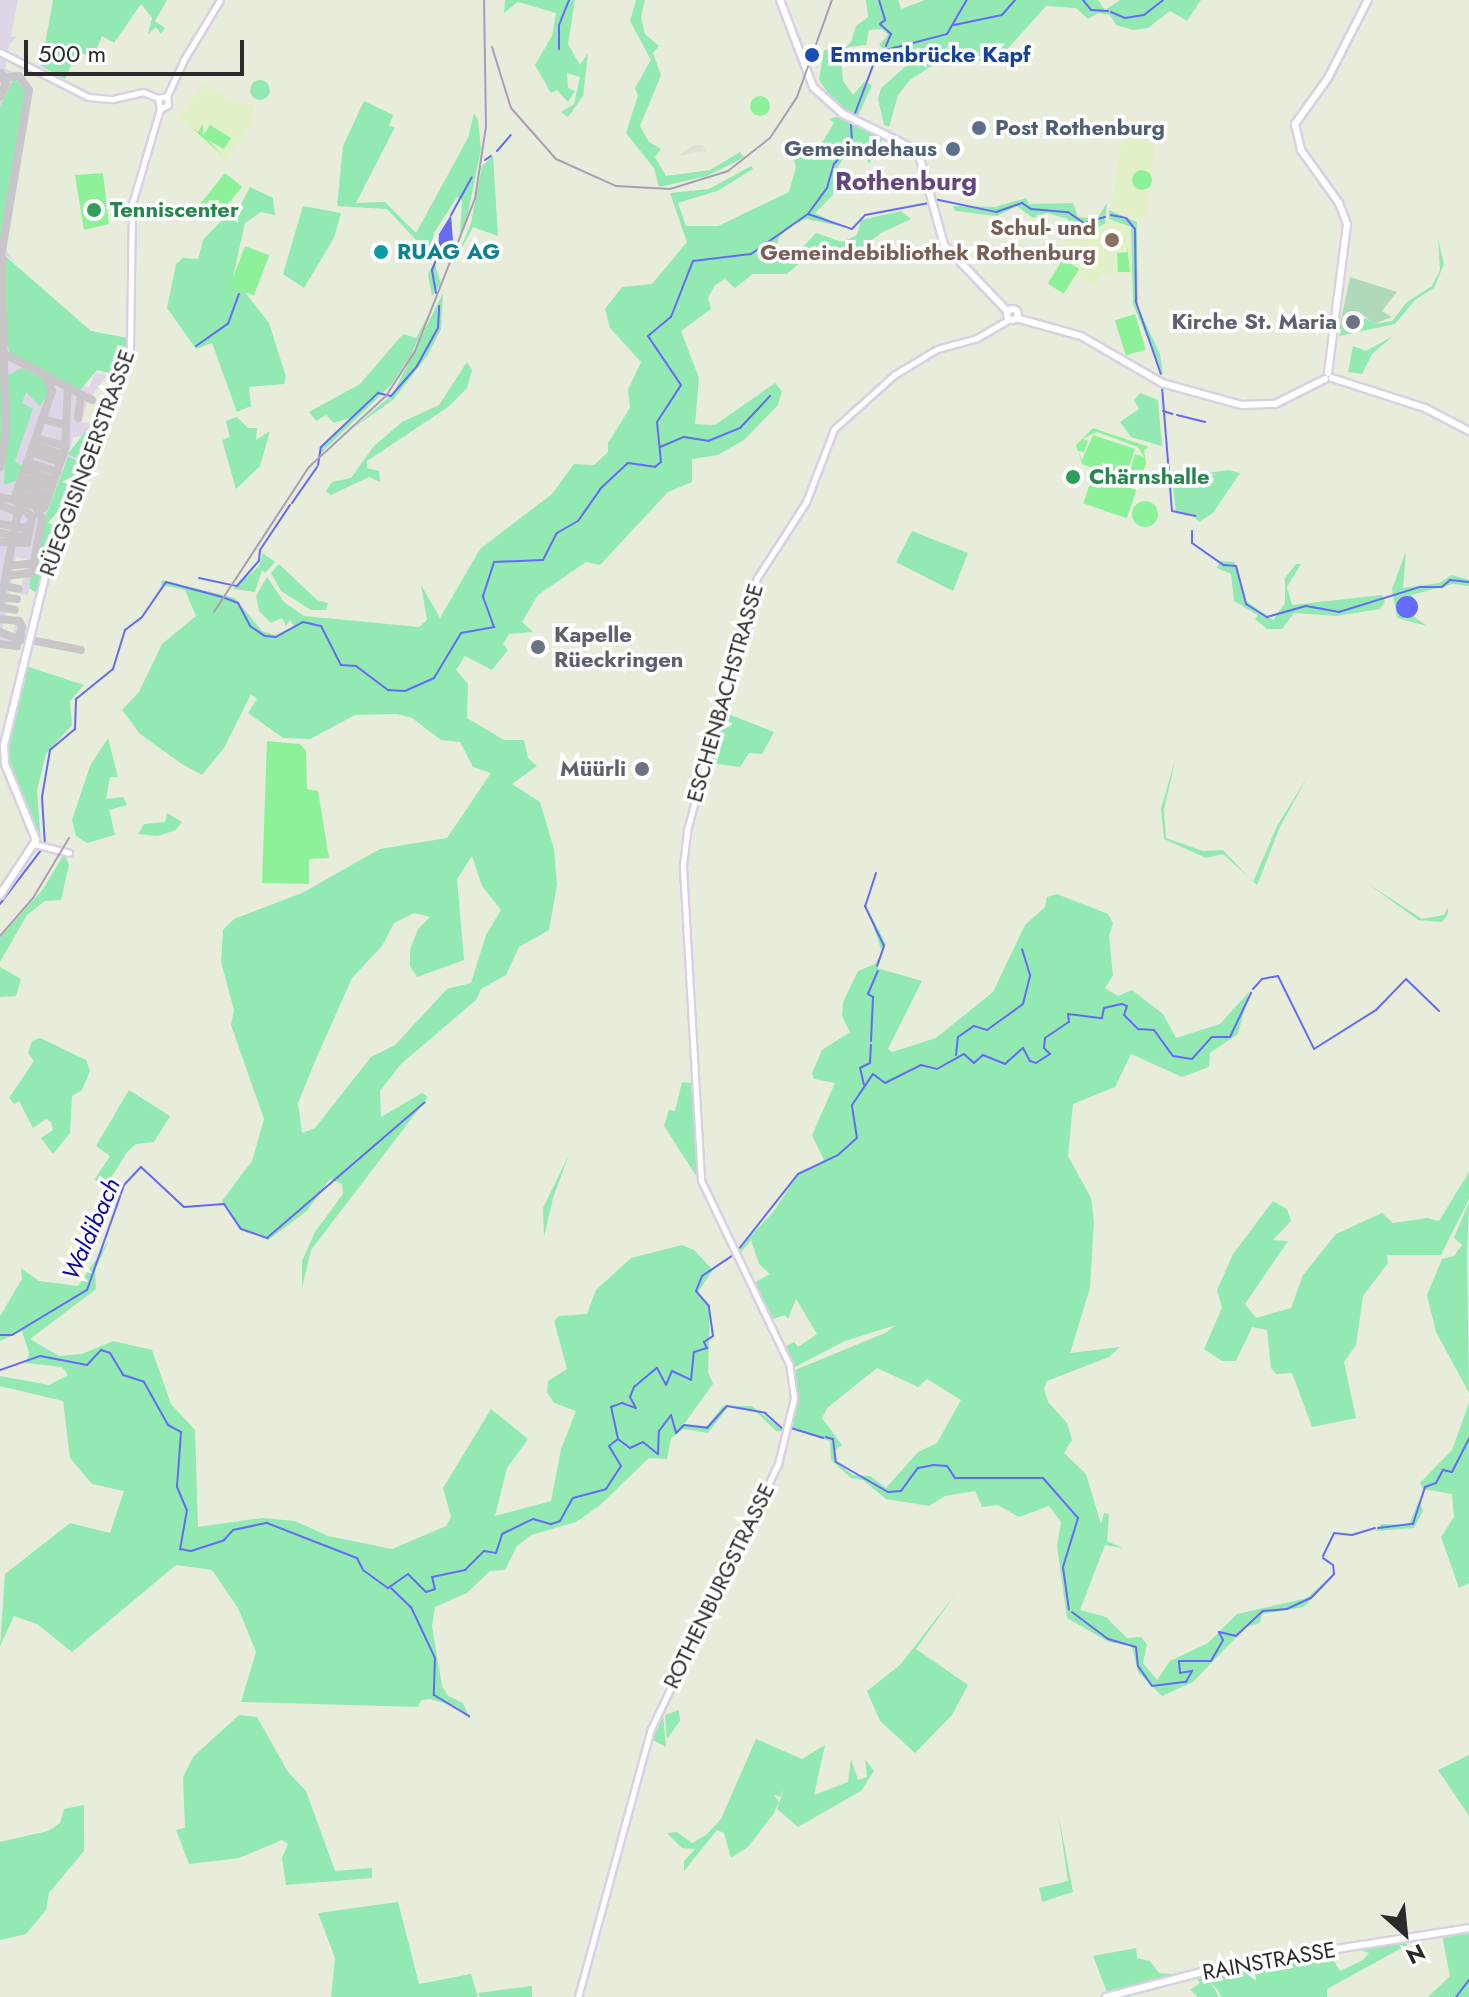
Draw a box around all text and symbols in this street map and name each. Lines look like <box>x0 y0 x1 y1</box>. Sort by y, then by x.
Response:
scale bar <box>28 24 248 74</box>
text: 500 m <box>38 36 106 71</box>
place label: Emmenbrücke Kapf <box>830 42 1031 68</box>
marker: Emmenbrücke Kapf <box>801 44 823 66</box>
place label: Post Rothenburg <box>995 115 1165 141</box>
marker: Post Rothenburg <box>970 119 988 137</box>
place label: Gemeindehaus <box>784 136 937 162</box>
marker: Gemeindehaus <box>944 140 962 158</box>
district label: Rothenburg <box>835 166 977 198</box>
place label: Tenniscenter <box>110 197 239 223</box>
marker: Tenniscenter <box>85 201 103 219</box>
place label: Schul- und Gemeindebibliothek Rothenburg <box>760 214 1096 266</box>
marker: Schul- und Gemeindebibliothek Rothenburg <box>1103 231 1121 249</box>
place label: RUAG AG <box>397 239 500 265</box>
marker: RUAG AG <box>372 243 390 261</box>
place label: Kirche St. Maria <box>1171 309 1337 335</box>
marker: Kirche St. Maria <box>1344 313 1362 331</box>
street label: RÜEGGISINGERSTRASSE <box>34 346 140 580</box>
place label: Chärnshalle <box>1089 464 1209 490</box>
marker: Chärnshalle <box>1064 468 1082 486</box>
street label: ESCHENBACHSTRASSE <box>681 581 769 805</box>
place label: Kapelle Rüeckringen <box>554 621 683 672</box>
marker: Kapelle Rüeckringen <box>529 638 547 656</box>
place label: Müürli <box>560 756 626 782</box>
marker: Müürli <box>633 760 651 778</box>
water label: Waldibach <box>56 1174 126 1284</box>
street label: ROTHENBURGSTRASSE <box>658 1479 780 1693</box>
north arrow <box>1365 1893 1445 1973</box>
street label: RAINSTRASSE <box>1200 1936 1338 1986</box>
text: N <box>1401 1936 1431 1973</box>

